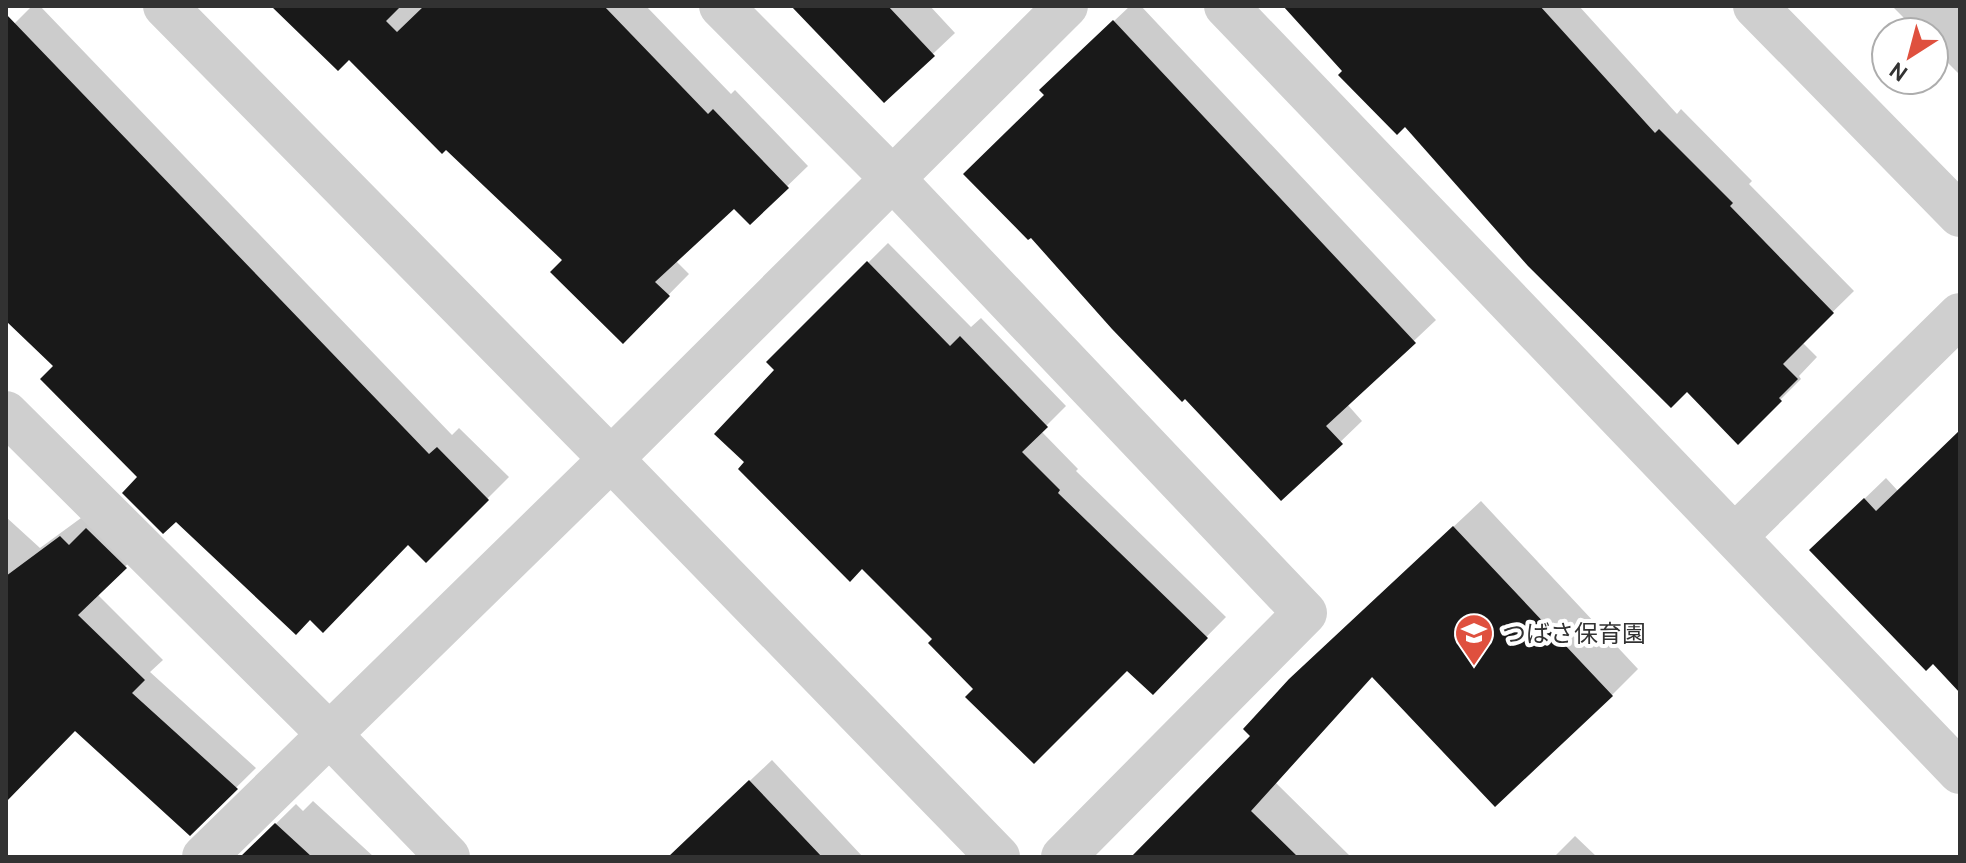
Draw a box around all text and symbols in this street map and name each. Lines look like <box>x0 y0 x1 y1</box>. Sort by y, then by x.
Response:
north arrow <box>1870 16 1950 96</box>
text: N <box>1884 56 1913 87</box>
school or university icon: つばさ保育園 <box>1453 612 1495 667</box>
place label: つばさ保育園 <box>1502 619 1646 648</box>

